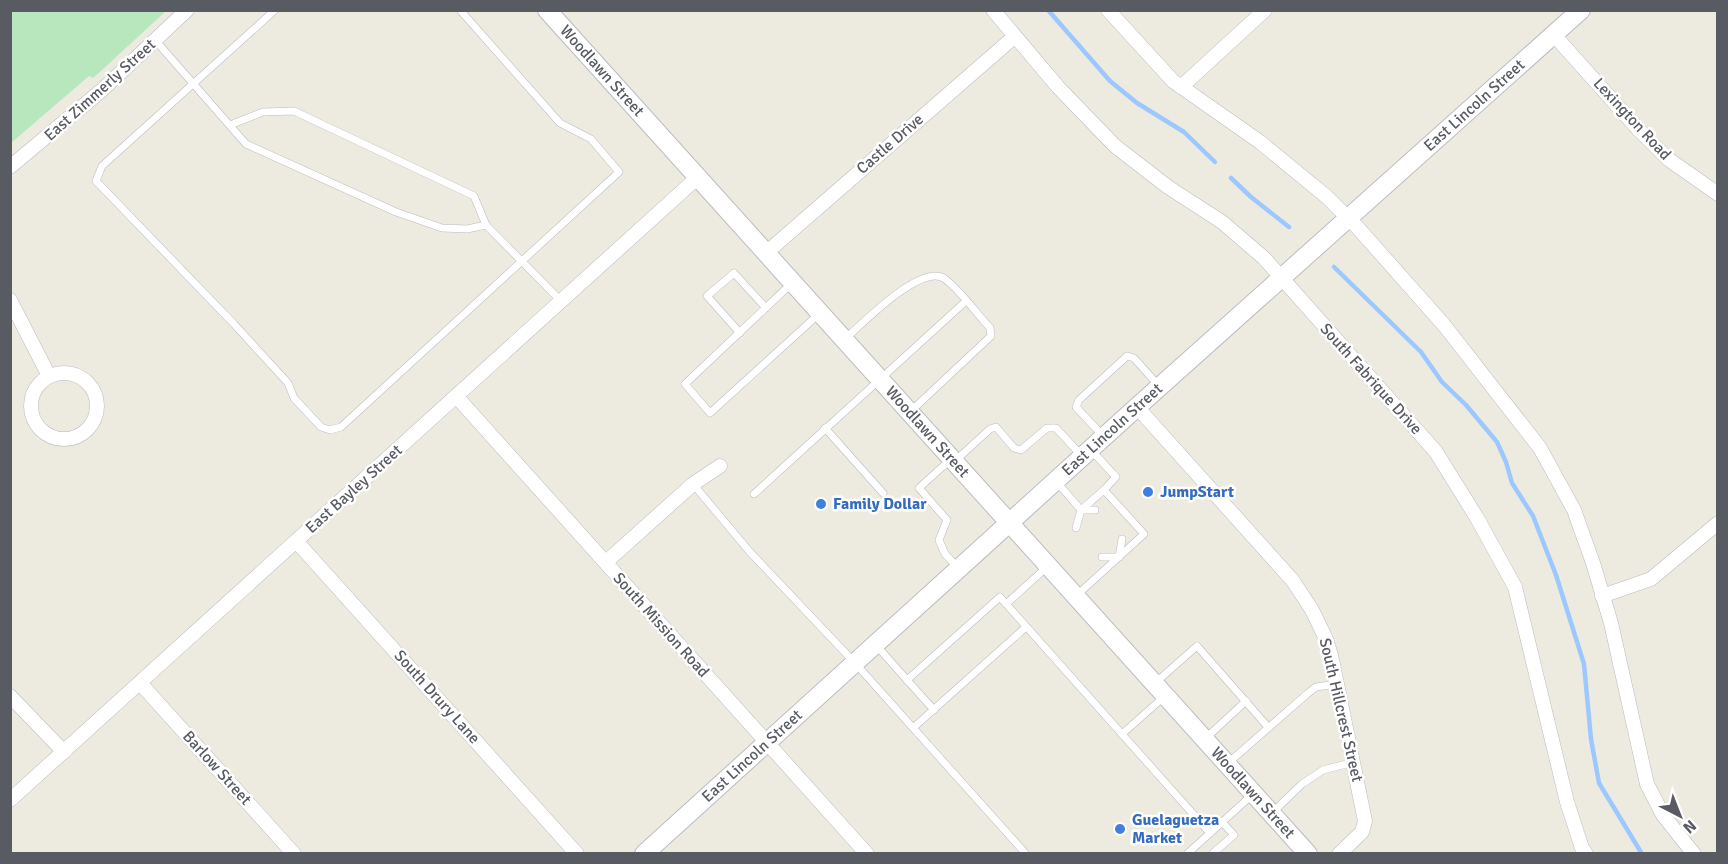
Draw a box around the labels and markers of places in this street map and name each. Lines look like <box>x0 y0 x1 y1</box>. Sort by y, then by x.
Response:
place label: JumpStart <box>1160 482 1234 502</box>
marker: JumpStart <box>1141 485 1155 499</box>
place label: Family Dollar <box>833 494 927 514</box>
marker: Family Dollar <box>814 497 828 511</box>
place label: Guelaguetza Market <box>1132 810 1219 848</box>
marker: Guelaguetza Market <box>1113 822 1127 836</box>

